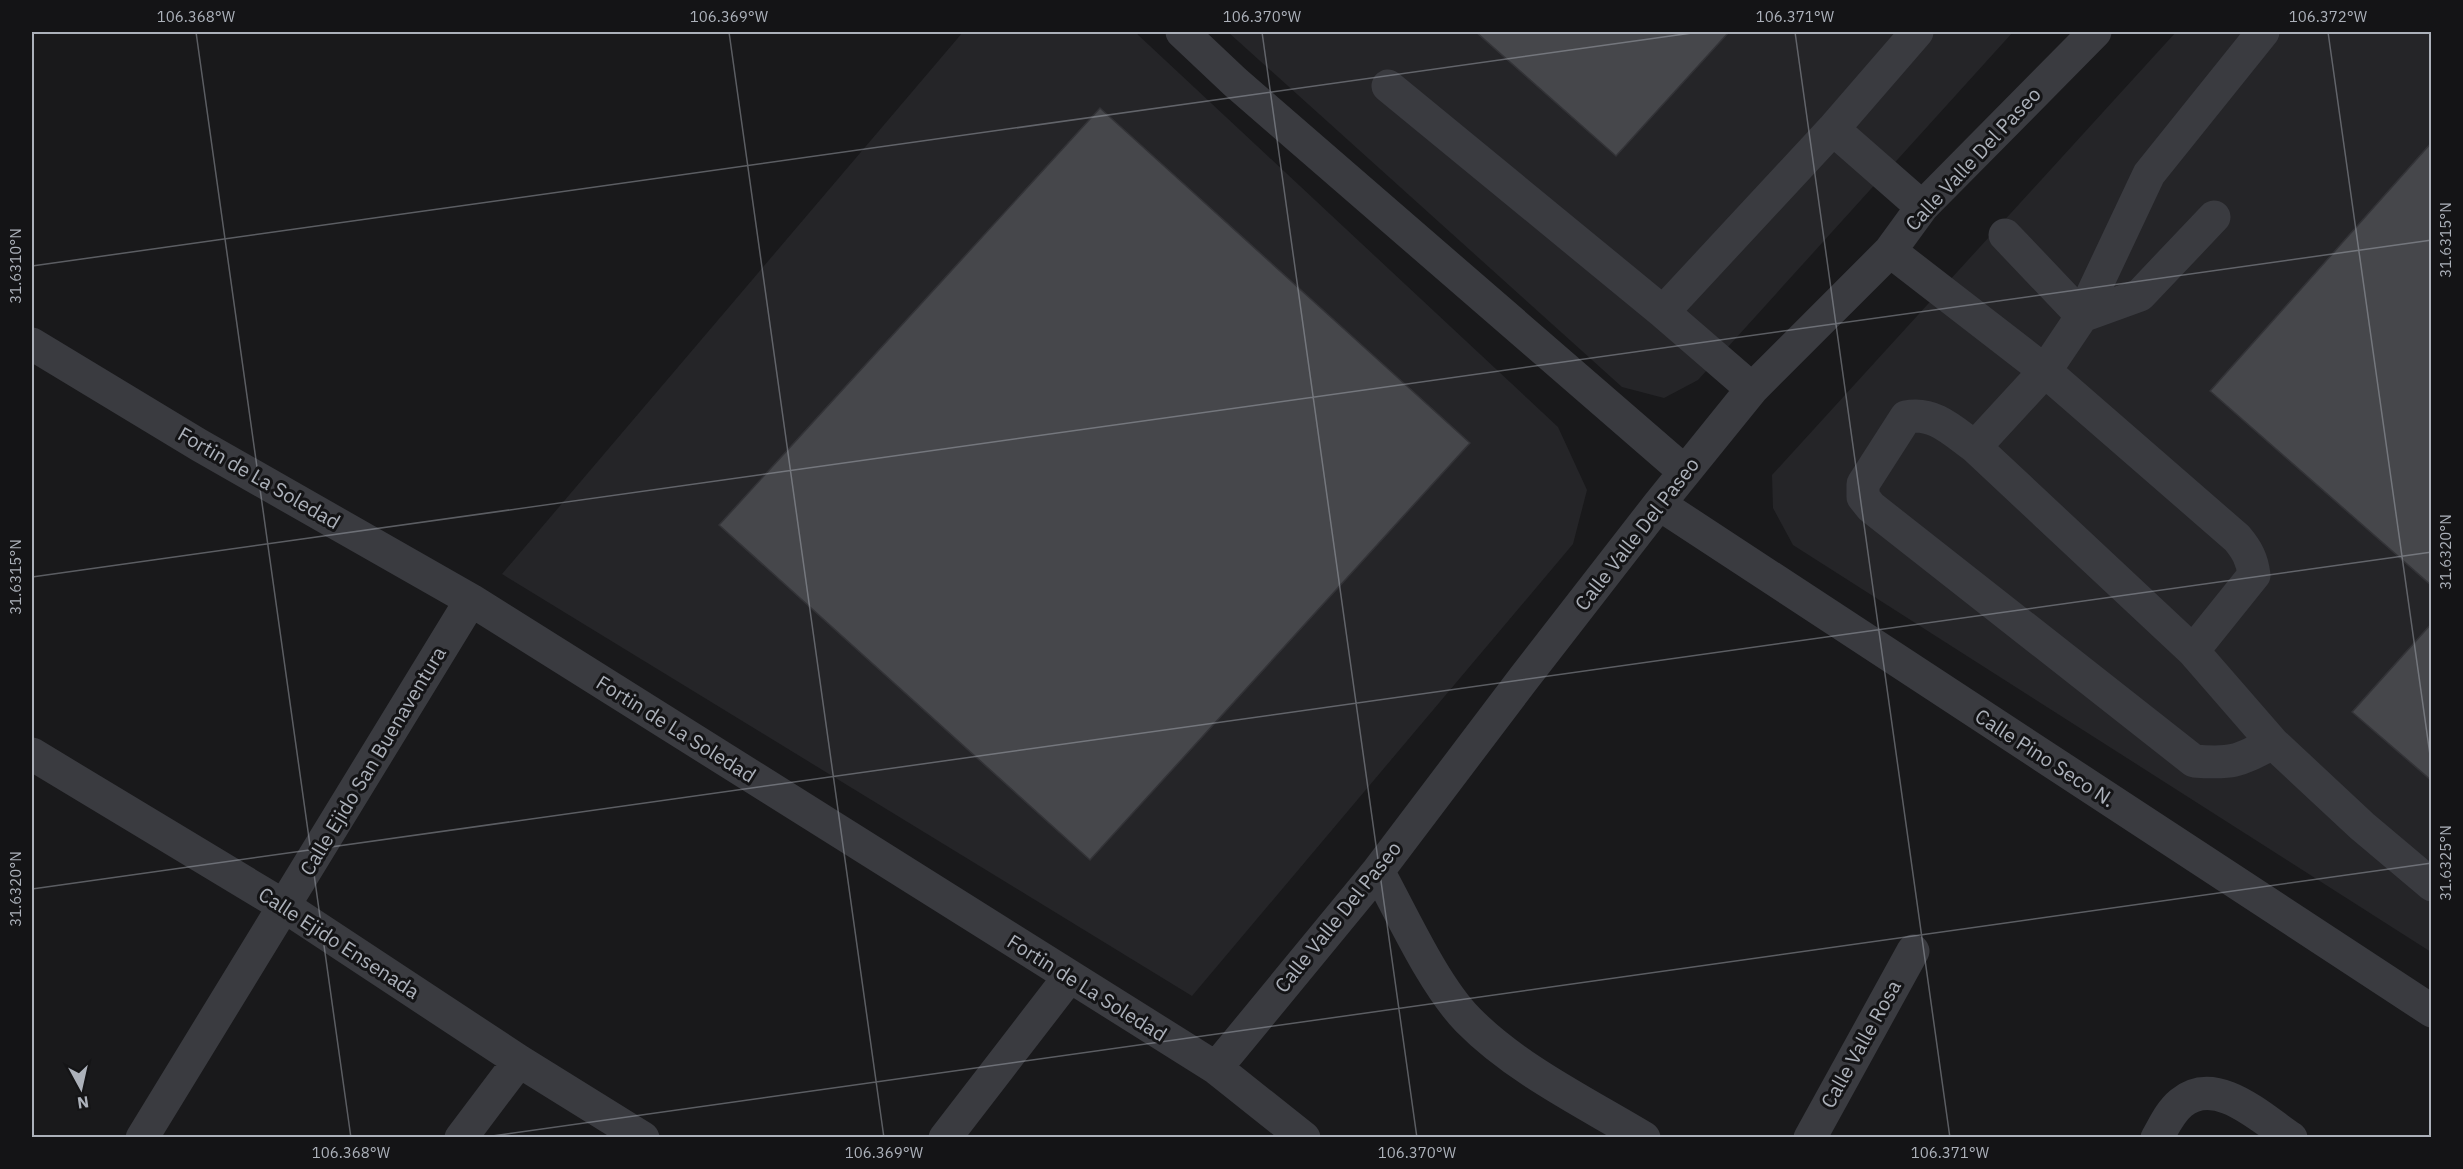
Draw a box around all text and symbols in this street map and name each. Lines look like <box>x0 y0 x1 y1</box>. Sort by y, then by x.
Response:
text: 106.368°W <box>157 7 236 26</box>
text: 106.369°W <box>690 7 769 26</box>
text: 106.370°W <box>1223 7 1302 26</box>
text: 106.371°W <box>1756 7 1835 26</box>
text: 106.372°W <box>2289 7 2368 26</box>
street label: Calle Valle Del Paseo <box>1899 81 2046 236</box>
text: 31.6315°N <box>2436 202 2455 278</box>
text: 31.6310°N <box>6 228 25 304</box>
street label: Fortin de La Soledad <box>173 420 345 535</box>
street label: Calle Valle Del Paseo <box>1568 452 1705 616</box>
text: 31.6320°N <box>2436 514 2455 590</box>
text: 31.6315°N <box>6 539 25 615</box>
street label: Calle Ejido San Buenaventura <box>293 641 452 880</box>
street label: Fortin de La Soledad <box>591 669 761 789</box>
street label: Calle Pino Seco N. <box>1970 702 2121 813</box>
text: 31.6325°N <box>2436 825 2455 901</box>
street label: Calle Valle Del Paseo <box>1268 835 1407 998</box>
text: 31.6320°N <box>6 851 25 927</box>
street label: Calle Ejido Ensenada <box>254 880 425 1005</box>
street label: Fortin de La Soledad <box>1002 928 1172 1048</box>
street label: Calle Valle Rosa <box>1814 975 1907 1113</box>
north arrow <box>51 1058 111 1118</box>
text: N <box>76 1092 90 1114</box>
text: 106.368°W <box>312 1143 391 1162</box>
text: 106.369°W <box>845 1143 924 1162</box>
text: 106.370°W <box>1378 1143 1457 1162</box>
text: 106.371°W <box>1911 1143 1990 1162</box>

